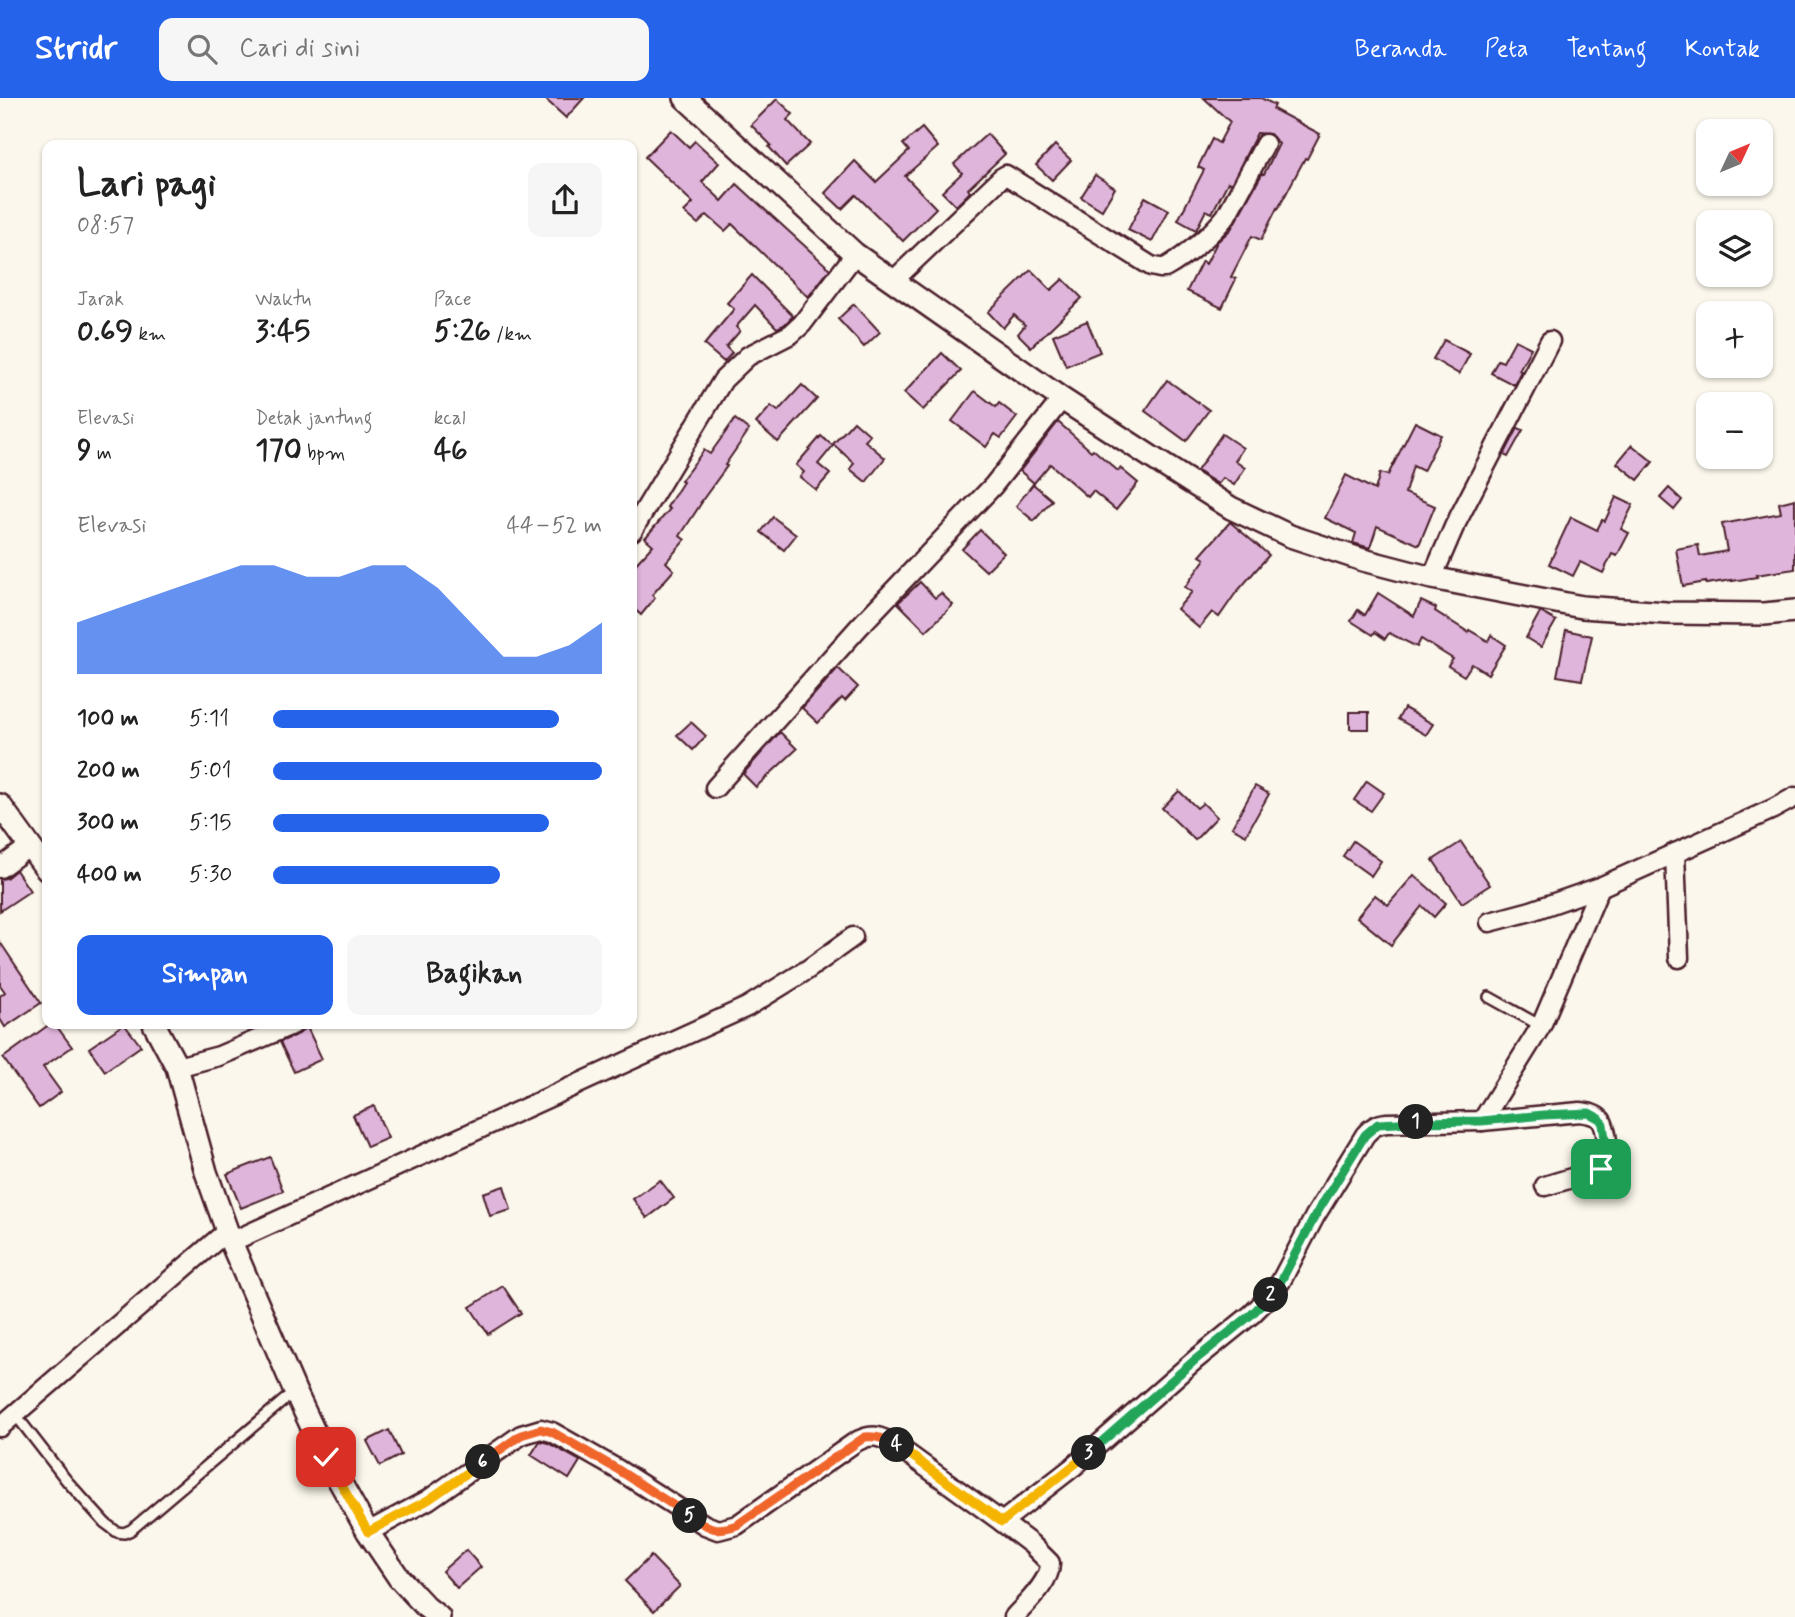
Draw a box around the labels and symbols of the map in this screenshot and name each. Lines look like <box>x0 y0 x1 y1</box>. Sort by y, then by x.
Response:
north arrow <box>1696 119 1773 196</box>
pin: 1 <box>1398 1104 1434 1140</box>
pin <box>1571 1139 1631 1199</box>
pin: 2 <box>1254 1278 1288 1312</box>
pin <box>296 1427 356 1487</box>
pin: 4 <box>880 1428 914 1462</box>
pin: 3 <box>1072 1436 1106 1470</box>
pin: 6 <box>466 1444 500 1480</box>
pin: 5 <box>672 1498 708 1534</box>

